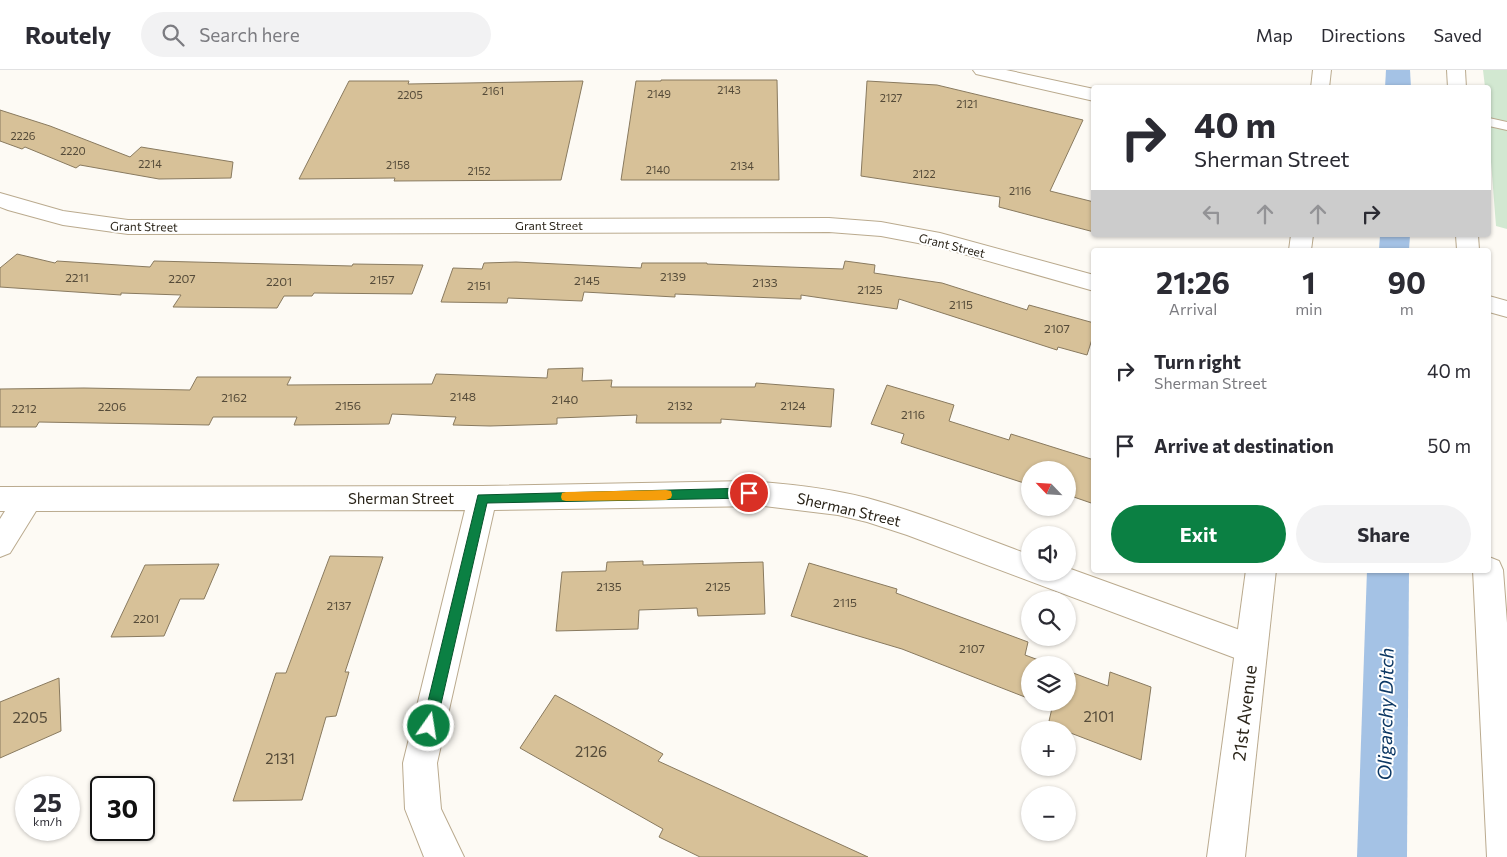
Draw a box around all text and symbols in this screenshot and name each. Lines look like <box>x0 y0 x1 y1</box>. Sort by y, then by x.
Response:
search box <box>141 12 491 57</box>
text: Routely <box>25 20 111 49</box>
icon: search <box>159 21 187 49</box>
text: Search here <box>199 23 300 46</box>
text: Map <box>1256 24 1293 46</box>
text: Directions <box>1321 24 1405 46</box>
text: Saved <box>1433 24 1482 46</box>
house number: 2143 <box>717 83 741 96</box>
house number: 2161 <box>482 84 504 97</box>
house number: 2149 <box>647 87 671 100</box>
house number: 2205 <box>397 88 423 101</box>
house number: 2127 <box>880 91 903 104</box>
house number: 2121 <box>956 97 978 110</box>
text: 40 m <box>1194 102 1276 145</box>
icon: right <box>1111 105 1176 170</box>
house number: 2226 <box>11 129 36 142</box>
house number: 2220 <box>60 144 86 157</box>
text: Sherman Street <box>1194 145 1350 172</box>
house number: 2214 <box>138 157 162 170</box>
house number: 2158 <box>386 158 410 171</box>
house number: 2134 <box>730 159 754 172</box>
house number: 2140 <box>646 163 670 176</box>
house number: 2152 <box>467 164 491 177</box>
house number: 2122 <box>912 167 936 180</box>
house number: 2116 <box>1009 184 1031 197</box>
icon: left <box>1198 200 1226 228</box>
icon: ahead <box>1251 200 1279 228</box>
icon: ahead <box>1304 200 1332 228</box>
icon: right <box>1357 200 1385 228</box>
street label: Grant Street <box>110 218 178 234</box>
street label: Grant Street <box>515 218 583 232</box>
street label: Grant Street <box>917 230 987 260</box>
text: 21:26 <box>1156 263 1230 300</box>
text: 1 <box>1302 263 1316 300</box>
text: 90 <box>1387 263 1426 300</box>
house number: 2139 <box>660 269 686 283</box>
house number: 2211 <box>65 270 89 284</box>
house number: 2207 <box>168 271 196 285</box>
house number: 2157 <box>369 272 395 286</box>
house number: 2145 <box>574 273 600 287</box>
house number: 2201 <box>266 274 292 288</box>
house number: 2133 <box>752 275 778 289</box>
house number: 2151 <box>467 278 491 292</box>
house number: 2125 <box>857 282 883 296</box>
house number: 2115 <box>949 297 973 311</box>
text: Arrival <box>1169 299 1217 318</box>
text: min <box>1295 299 1322 318</box>
text: m <box>1400 299 1414 318</box>
house number: 2107 <box>1044 321 1070 335</box>
text: Turn right <box>1154 350 1241 373</box>
icon: right <box>1111 357 1139 385</box>
text: 40 m <box>1427 359 1471 382</box>
text: Sherman Street <box>1154 373 1267 392</box>
house number: 2148 <box>450 389 476 403</box>
house number: 2162 <box>221 390 247 404</box>
house number: 2140 <box>552 392 579 406</box>
house number: 2156 <box>335 398 361 412</box>
house number: 2132 <box>667 398 693 412</box>
house number: 2124 <box>780 398 806 412</box>
house number: 2206 <box>98 399 126 413</box>
house number: 2212 <box>11 401 37 415</box>
house number: 2116 <box>901 407 925 421</box>
icon: arrive <box>1111 432 1139 460</box>
text: Arrive at destination <box>1154 434 1334 457</box>
text: 50 m <box>1427 434 1471 457</box>
north arrow <box>1021 461 1076 516</box>
map controls <box>1021 461 1076 841</box>
pin <box>728 472 770 514</box>
icon: arrive <box>735 479 763 507</box>
street label: Sherman Street <box>795 488 903 530</box>
street label: Sherman Street <box>348 489 454 507</box>
button: Exit <box>1111 505 1286 563</box>
button: Share <box>1296 505 1471 563</box>
button: sound <box>1021 526 1076 581</box>
house number: 2135 <box>596 579 622 593</box>
house number: 2125 <box>705 579 731 593</box>
button: search <box>1021 591 1076 646</box>
house number: 2115 <box>833 595 857 609</box>
house number: 2137 <box>327 598 351 612</box>
house number: 2201 <box>133 611 159 625</box>
house number: 2107 <box>959 641 985 655</box>
water label: Oligarchy Ditch <box>1372 647 1398 781</box>
button: layers <box>1021 656 1076 711</box>
street label: 21st Avenue <box>1227 664 1261 762</box>
position arrow <box>402 699 454 751</box>
house number: 2101 <box>1084 707 1114 725</box>
house number: 2205 <box>13 708 48 726</box>
button: + <box>1021 721 1076 776</box>
house number: 2126 <box>575 742 607 760</box>
house number: 2131 <box>265 749 295 767</box>
speed limit sign: 30 <box>90 776 155 841</box>
button: − <box>1021 786 1076 841</box>
text: 25 <box>33 787 62 817</box>
text: km/h <box>33 814 62 828</box>

